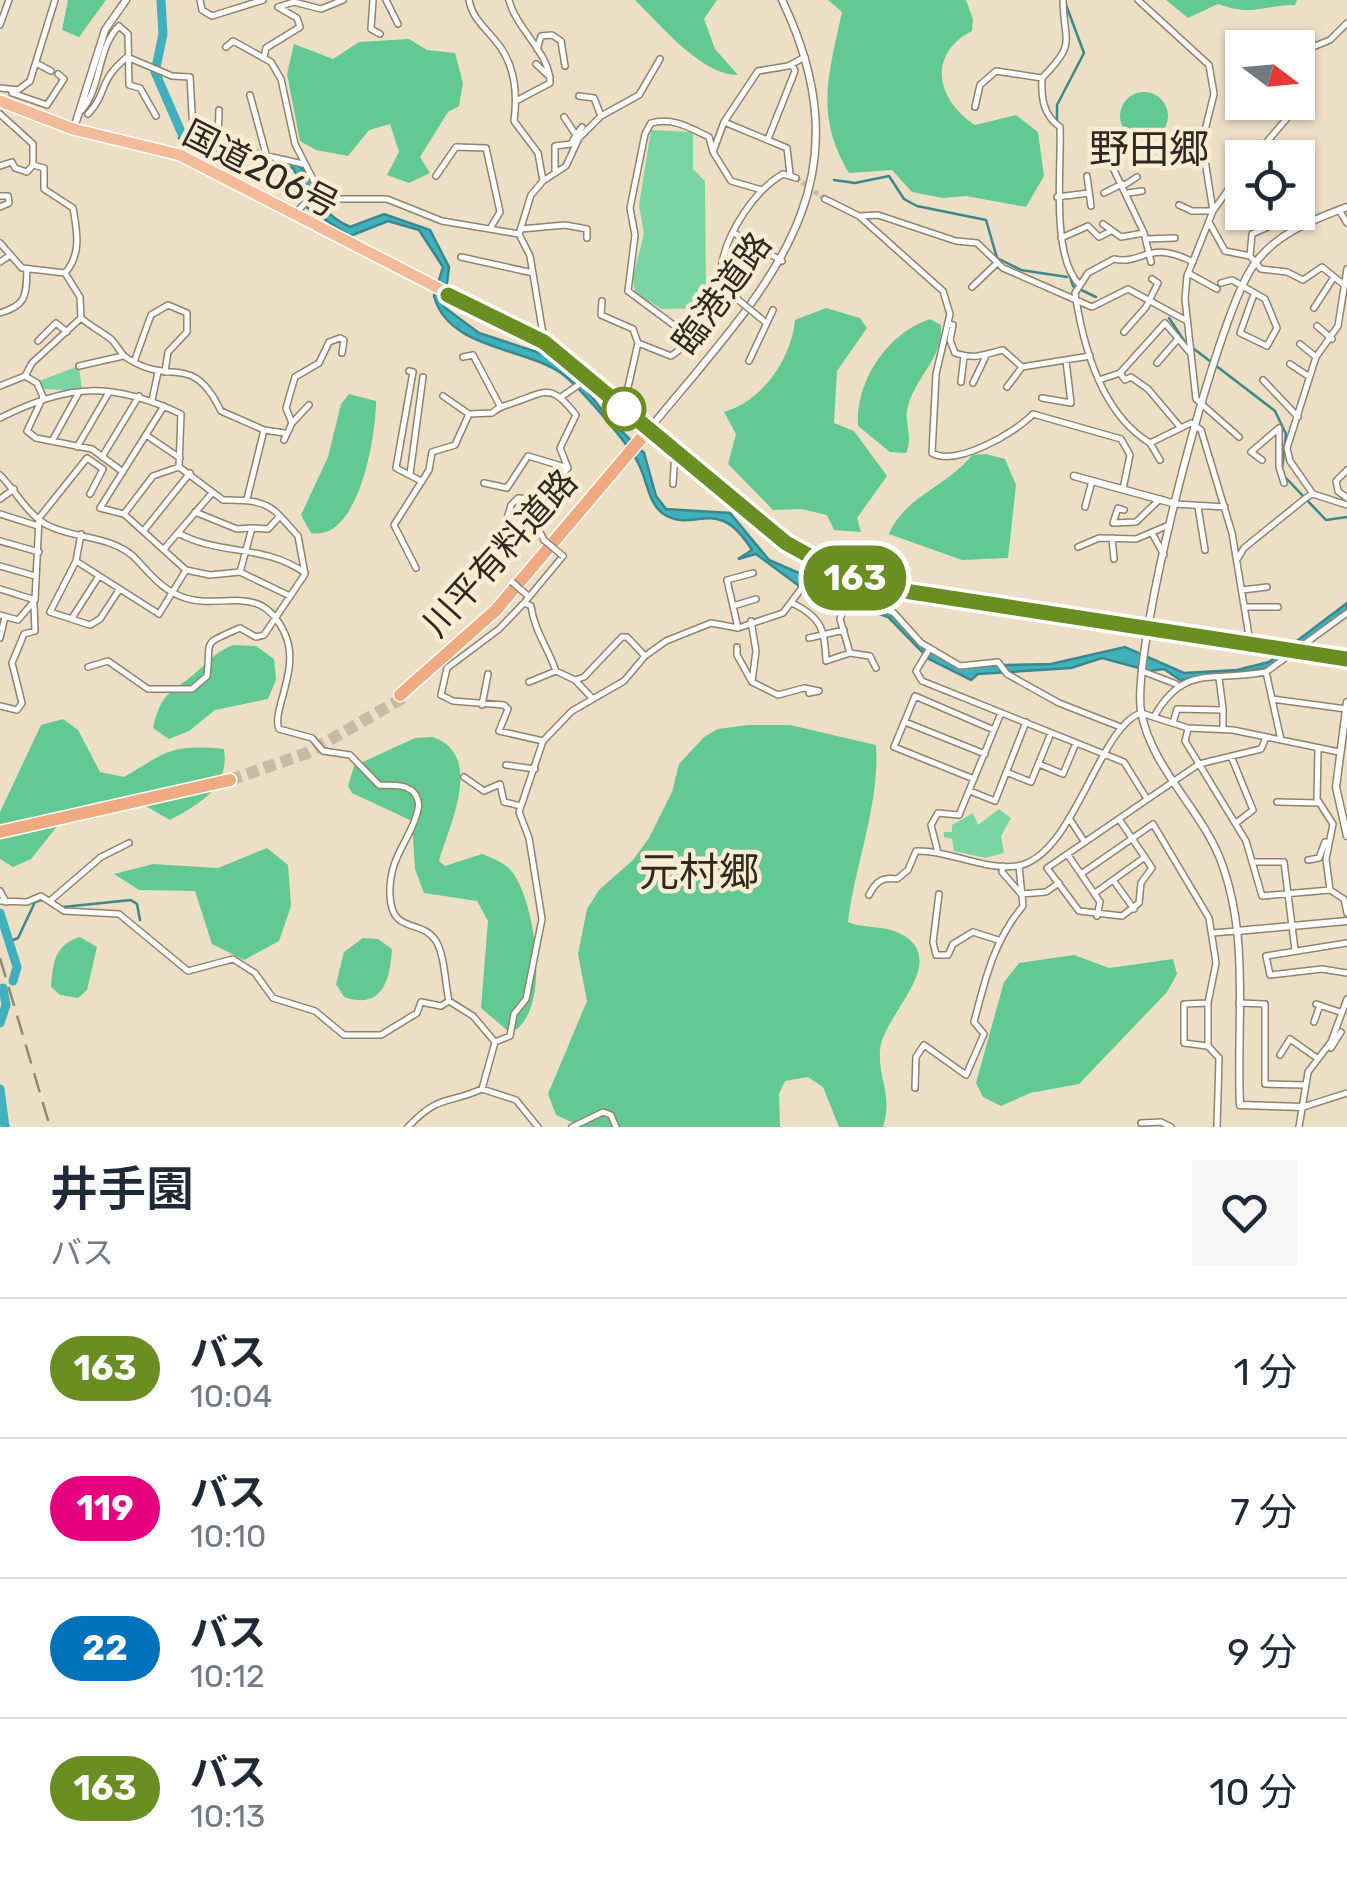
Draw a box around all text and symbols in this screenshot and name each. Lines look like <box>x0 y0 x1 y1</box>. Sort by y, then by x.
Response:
north arrow <box>1225 30 1315 120</box>
map controls <box>1225 30 1315 230</box>
street label: 国道206号 <box>176 112 346 226</box>
district label: 野田郷 <box>1089 126 1209 173</box>
button: locate <box>1225 140 1315 230</box>
street label: 臨港道路 <box>664 224 780 362</box>
unlabelled marker <box>603 388 645 430</box>
street label: 川平有料道路 <box>414 461 586 645</box>
line badge: 163 <box>798 546 912 610</box>
text: 163 <box>823 557 887 599</box>
district label: 元村郷 <box>639 849 759 896</box>
button: heart <box>1192 1160 1297 1265</box>
text: 井手園 <box>50 1161 194 1218</box>
text: バス <box>50 1234 114 1272</box>
text: バス <box>190 1330 266 1376</box>
text: 163 <box>73 1347 137 1389</box>
text: 1 分 <box>1233 1349 1297 1395</box>
text: 10:04 <box>190 1377 272 1415</box>
text: バス <box>190 1470 266 1516</box>
text: 119 <box>76 1487 134 1529</box>
text: 7 分 <box>1230 1489 1297 1535</box>
text: 10:10 <box>190 1517 266 1555</box>
text: バス <box>190 1610 266 1656</box>
text: 22 <box>82 1627 128 1669</box>
text: 9 分 <box>1227 1629 1297 1675</box>
text: 10:12 <box>190 1657 265 1695</box>
text: バス <box>190 1750 266 1796</box>
text: 163 <box>73 1767 137 1809</box>
text: 10 分 <box>1209 1769 1297 1815</box>
text: 10:13 <box>190 1797 265 1835</box>

